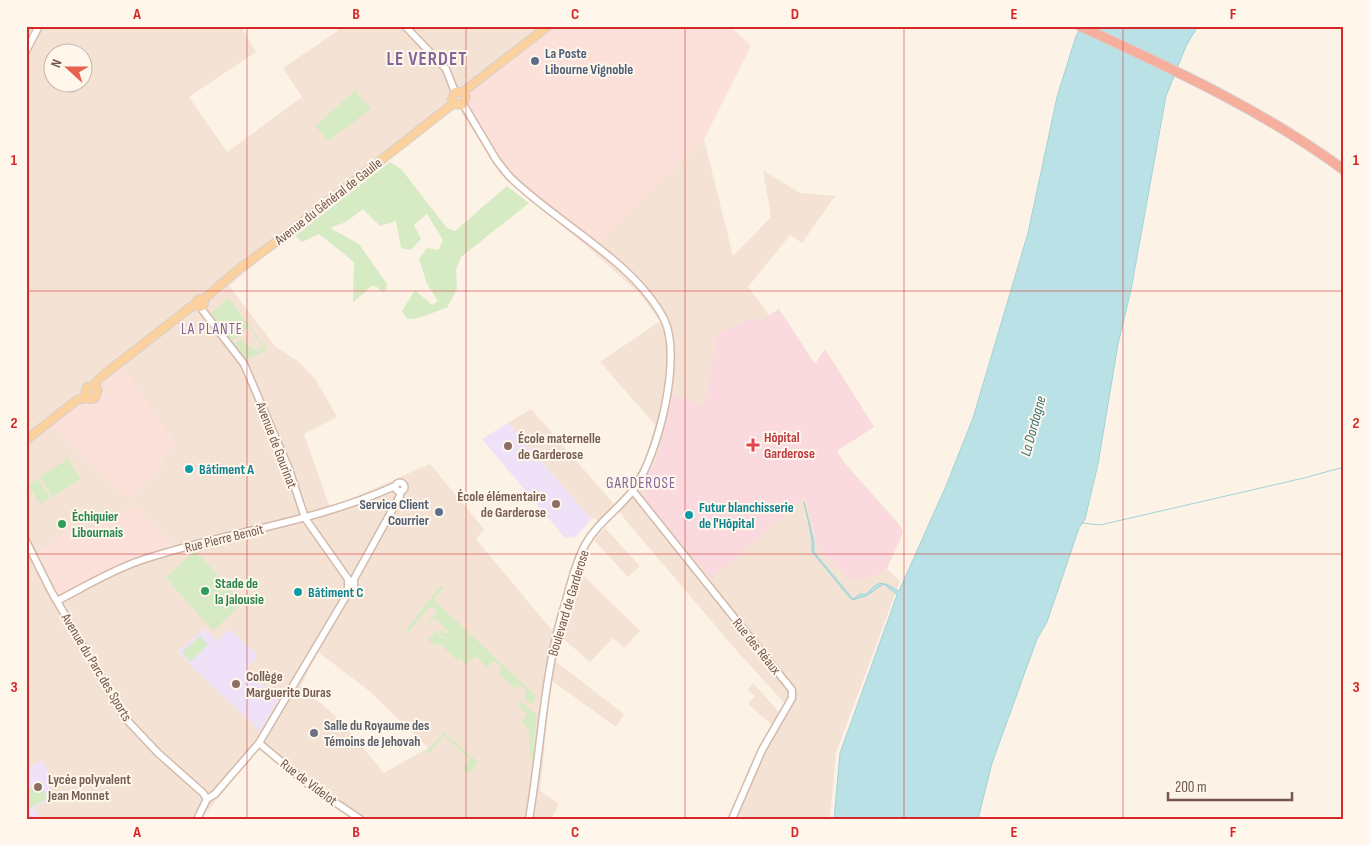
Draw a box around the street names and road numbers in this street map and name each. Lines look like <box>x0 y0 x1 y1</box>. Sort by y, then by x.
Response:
street label: Avenue du Général de Gaulle <box>271 154 385 249</box>
street label: Avenue de Gourinat <box>252 399 301 491</box>
street label: Rue Pierre Benoît <box>183 520 265 556</box>
street label: Boulevard de Garderose <box>544 548 593 658</box>
street label: Avenue du Parc des Sports <box>57 609 135 724</box>
street label: Rue des Réaux <box>729 615 785 678</box>
street label: Rue de Videlot <box>277 755 341 809</box>

